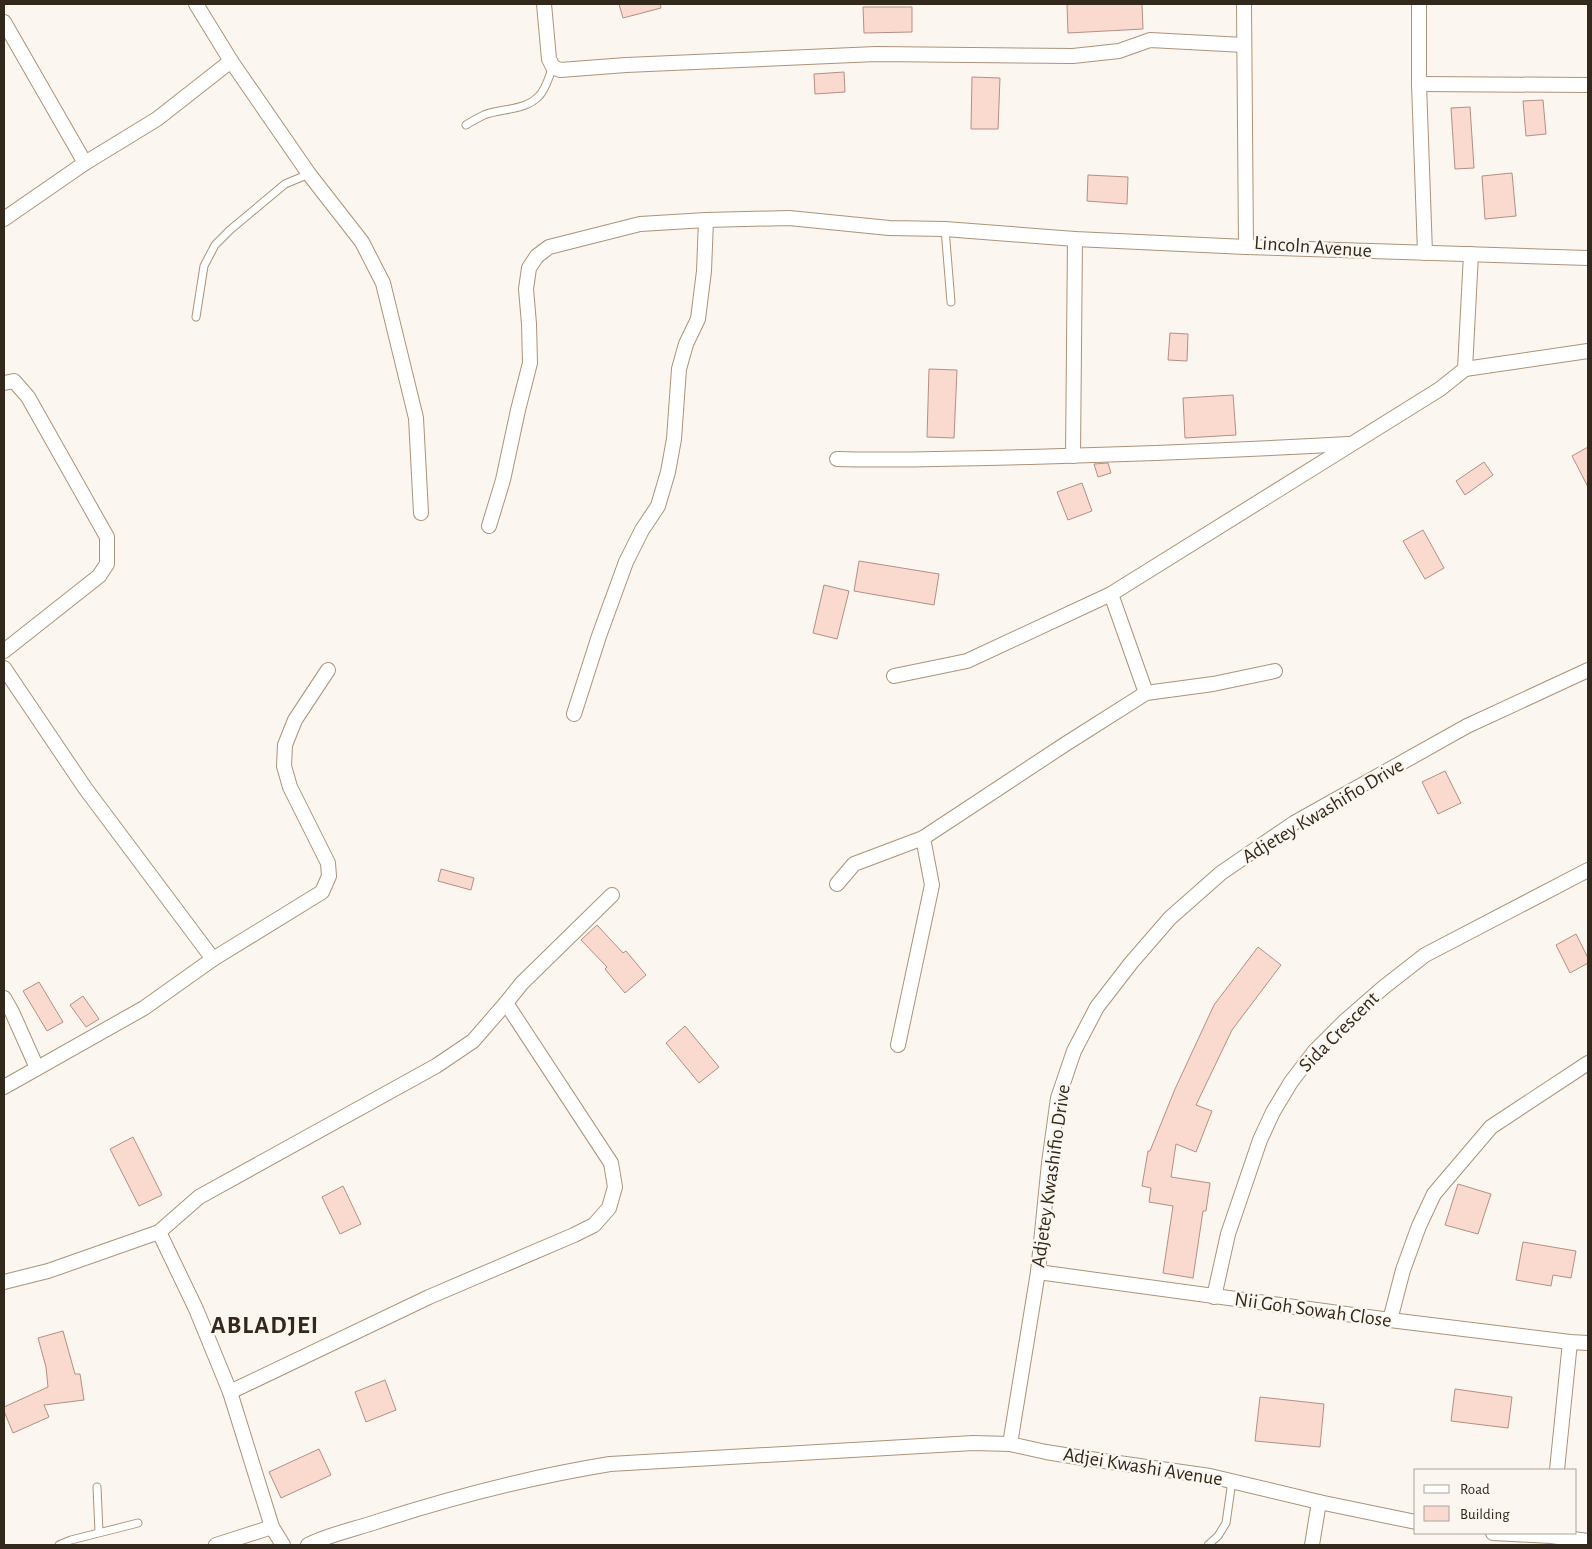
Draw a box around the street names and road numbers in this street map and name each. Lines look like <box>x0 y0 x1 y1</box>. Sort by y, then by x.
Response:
street label: Lincoln Avenue <box>1254 233 1372 261</box>
street label: Adjetey Kwashifio Drive <box>1239 755 1407 867</box>
street label: Sida Crescent <box>1295 988 1383 1076</box>
street label: Adjetey Kwashifio Drive <box>1028 1083 1074 1269</box>
street label: Nii Goh Sowah Close <box>1233 1289 1393 1331</box>
street label: Adjei Kwashi Avenue <box>1062 1445 1224 1489</box>

